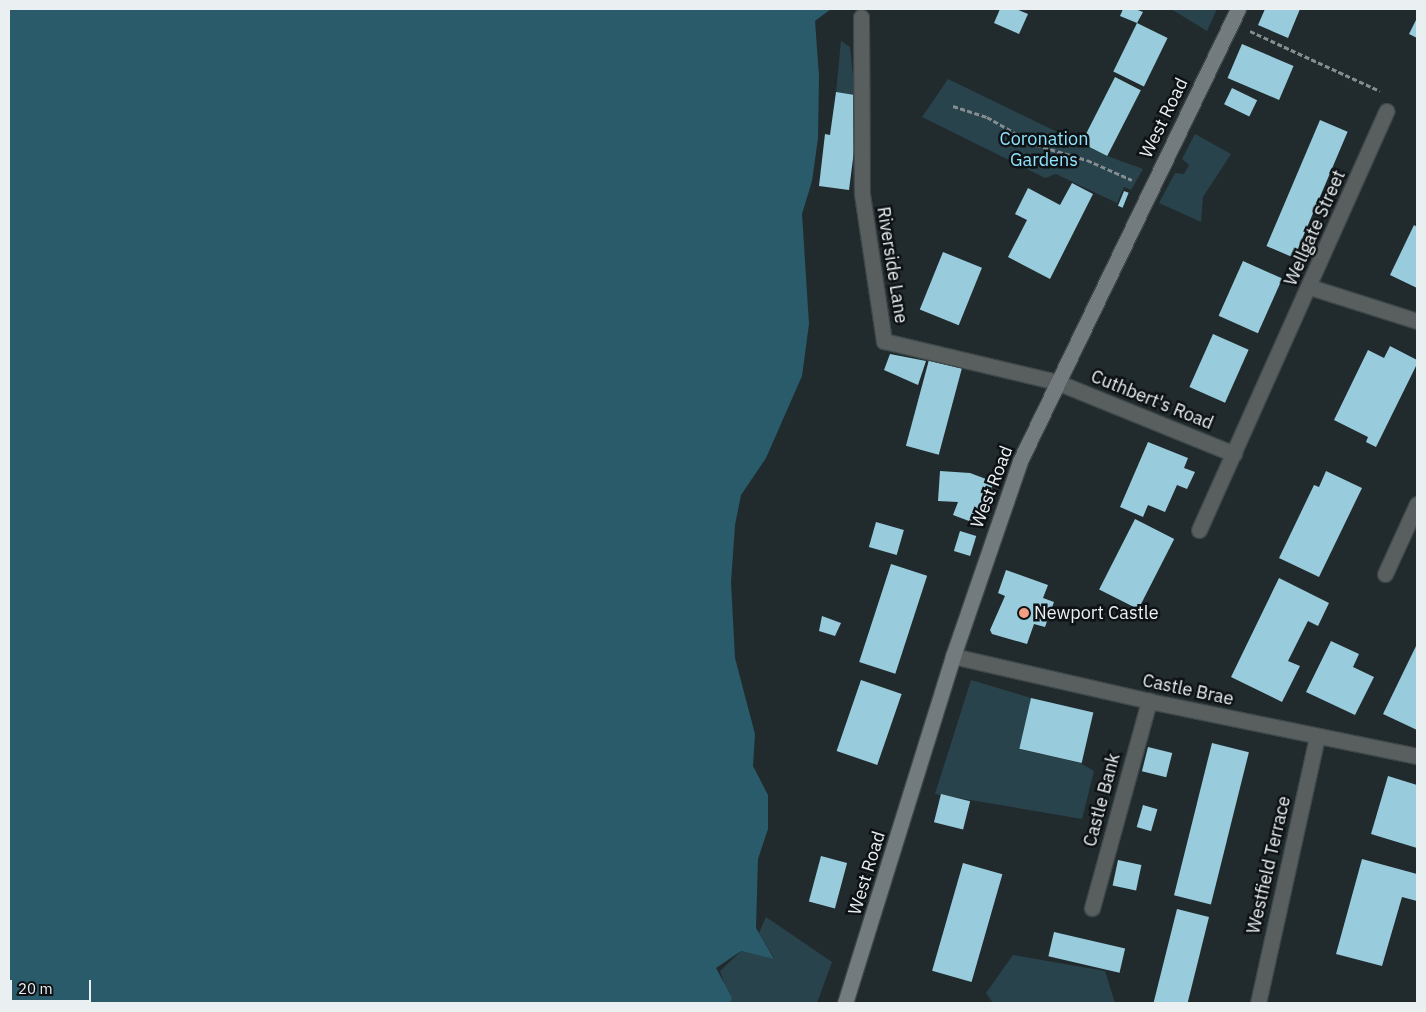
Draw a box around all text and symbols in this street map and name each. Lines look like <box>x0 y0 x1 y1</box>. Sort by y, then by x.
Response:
street label: West Road <box>1135 75 1193 161</box>
park label: Coronation Gardens <box>1000 129 1088 172</box>
street label: Wellgate Street <box>1280 167 1350 289</box>
street label: Riverside Lane <box>872 205 912 325</box>
street label: Cuthbert's Road <box>1088 366 1216 434</box>
street label: West Road <box>966 443 1018 531</box>
place label: Newport Castle <box>1034 602 1159 624</box>
marker: Newport Castle <box>1018 607 1030 619</box>
street label: Castle Brae <box>1140 670 1236 710</box>
street label: Castle Bank <box>1079 751 1125 849</box>
street label: Westfield Terrace <box>1243 794 1295 936</box>
street label: West Road <box>844 829 890 917</box>
scale bar <box>12 970 94 1002</box>
text: 20 m <box>18 979 53 998</box>

